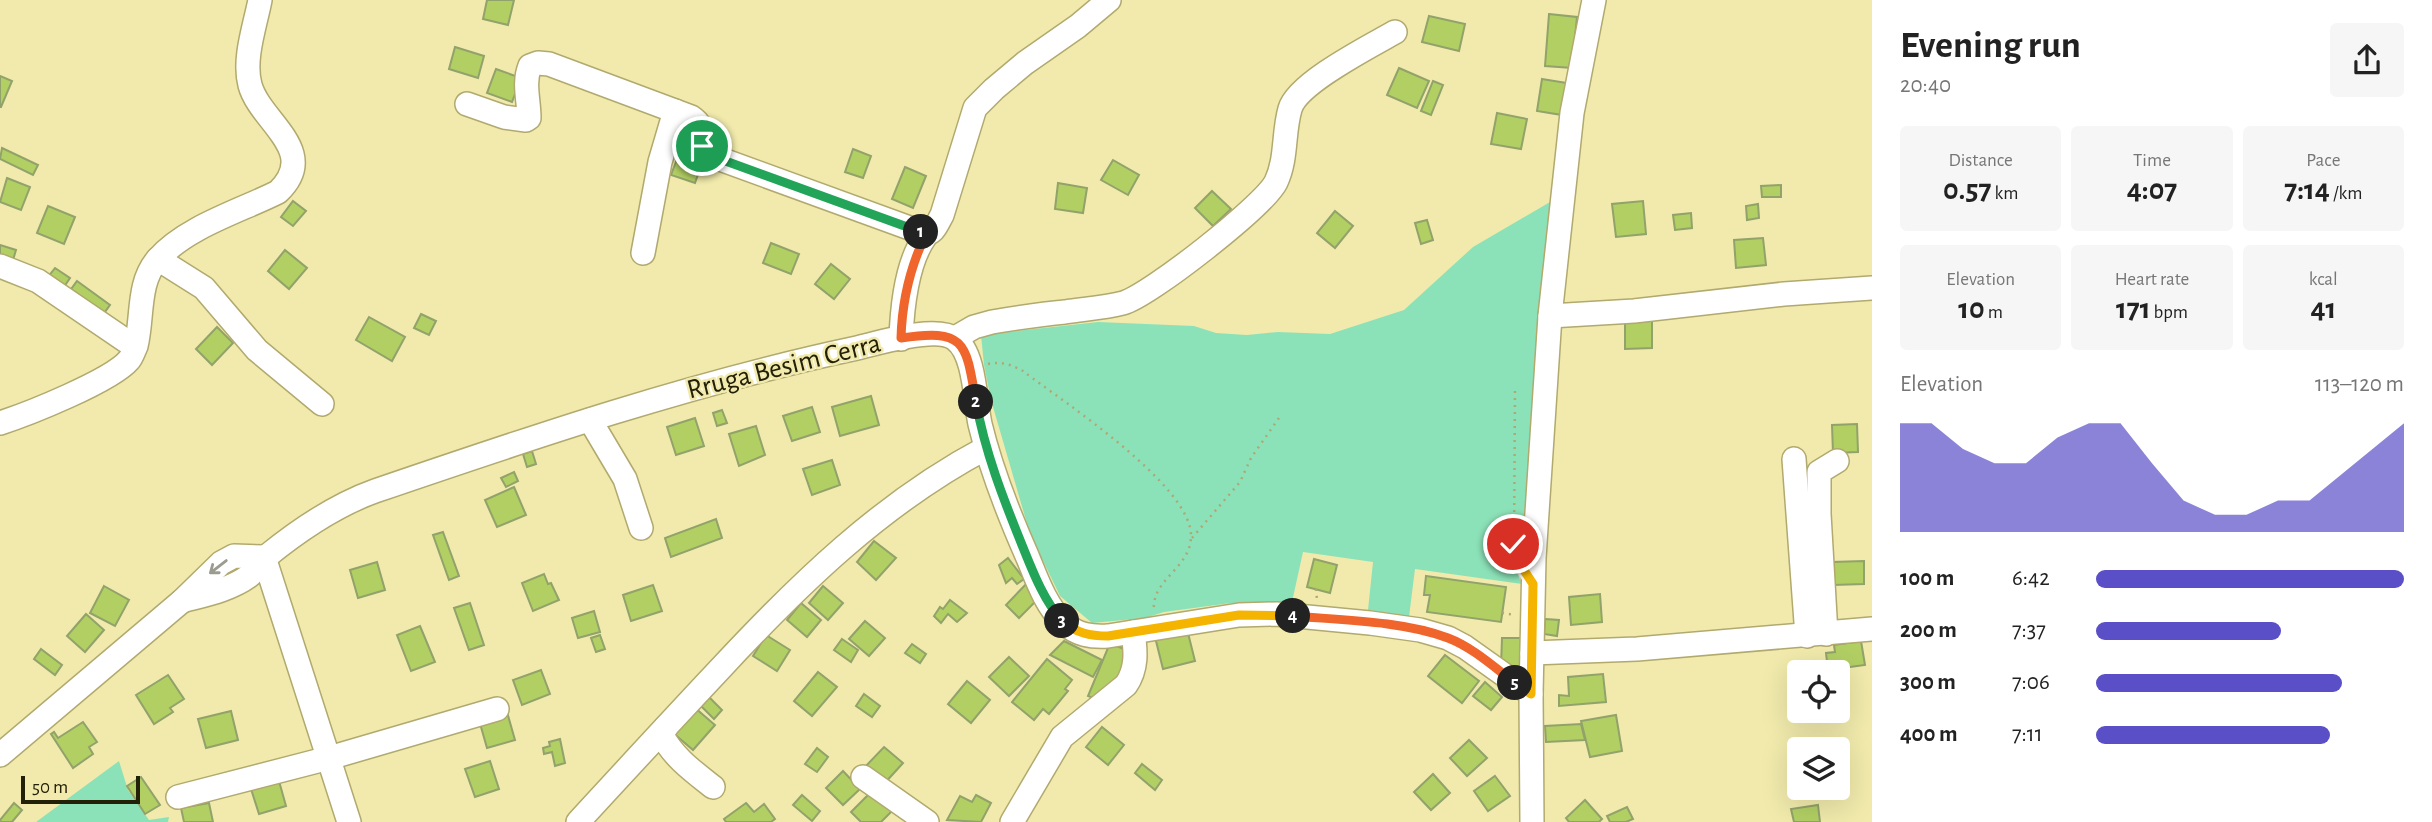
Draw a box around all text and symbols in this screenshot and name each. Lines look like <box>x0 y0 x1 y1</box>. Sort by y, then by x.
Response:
button: share <box>2330 23 2404 97</box>
text: Evening run <box>1900 27 2081 65</box>
text: 20:40 <box>1900 74 1951 97</box>
pin <box>672 116 732 176</box>
icon: arrive <box>683 127 721 165</box>
text: Distance <box>1948 151 2013 170</box>
text: Time <box>2133 151 2171 170</box>
text: Pace <box>2306 151 2340 170</box>
text: 0.57 <box>1943 175 1991 205</box>
text: 4:07 <box>2127 175 2177 205</box>
text: 7:14 <box>2284 175 2330 205</box>
text: km <box>1991 184 2018 203</box>
text: /km <box>2330 184 2362 203</box>
pin: 1 <box>904 215 939 250</box>
text: 1 <box>917 222 924 241</box>
text: Elevation <box>1946 270 2015 289</box>
text: Heart rate <box>2115 270 2189 289</box>
text: kcal <box>2309 270 2338 289</box>
text: 10 <box>1958 294 1985 324</box>
text: 171 <box>2116 294 2150 324</box>
text: 41 <box>2310 294 2336 324</box>
text: m <box>1985 303 2003 322</box>
text: bpm <box>2150 303 2188 322</box>
street label: Rruga Besim Cerra <box>684 329 884 405</box>
text: Elevation <box>1900 373 1983 396</box>
text: 113–120 m <box>2315 373 2404 396</box>
pin: 2 <box>958 384 993 420</box>
text: 2 <box>971 392 980 411</box>
pin <box>1483 514 1543 574</box>
icon: check <box>1494 525 1532 563</box>
one-way arrow <box>209 559 228 574</box>
text: 100 m <box>1900 567 1954 590</box>
text: 6:42 <box>2012 567 2050 590</box>
pin: 4 <box>1276 598 1310 634</box>
pin: 3 <box>1044 604 1080 638</box>
text: 4 <box>1288 606 1297 625</box>
text: 3 <box>1057 611 1066 630</box>
text: 200 m <box>1900 619 1957 642</box>
text: 7:37 <box>2012 619 2046 642</box>
map controls <box>1787 660 1850 800</box>
button: locate <box>1787 660 1850 723</box>
pin: 5 <box>1498 666 1532 700</box>
text: 300 m <box>1900 671 1956 694</box>
text: 7:06 <box>2012 671 2050 694</box>
text: 5 <box>1510 673 1519 692</box>
text: 400 m <box>1900 723 1958 746</box>
text: 7:11 <box>2012 723 2043 746</box>
button: layers <box>1787 737 1850 800</box>
scale bar <box>21 773 140 805</box>
text: 50 m <box>32 778 68 797</box>

